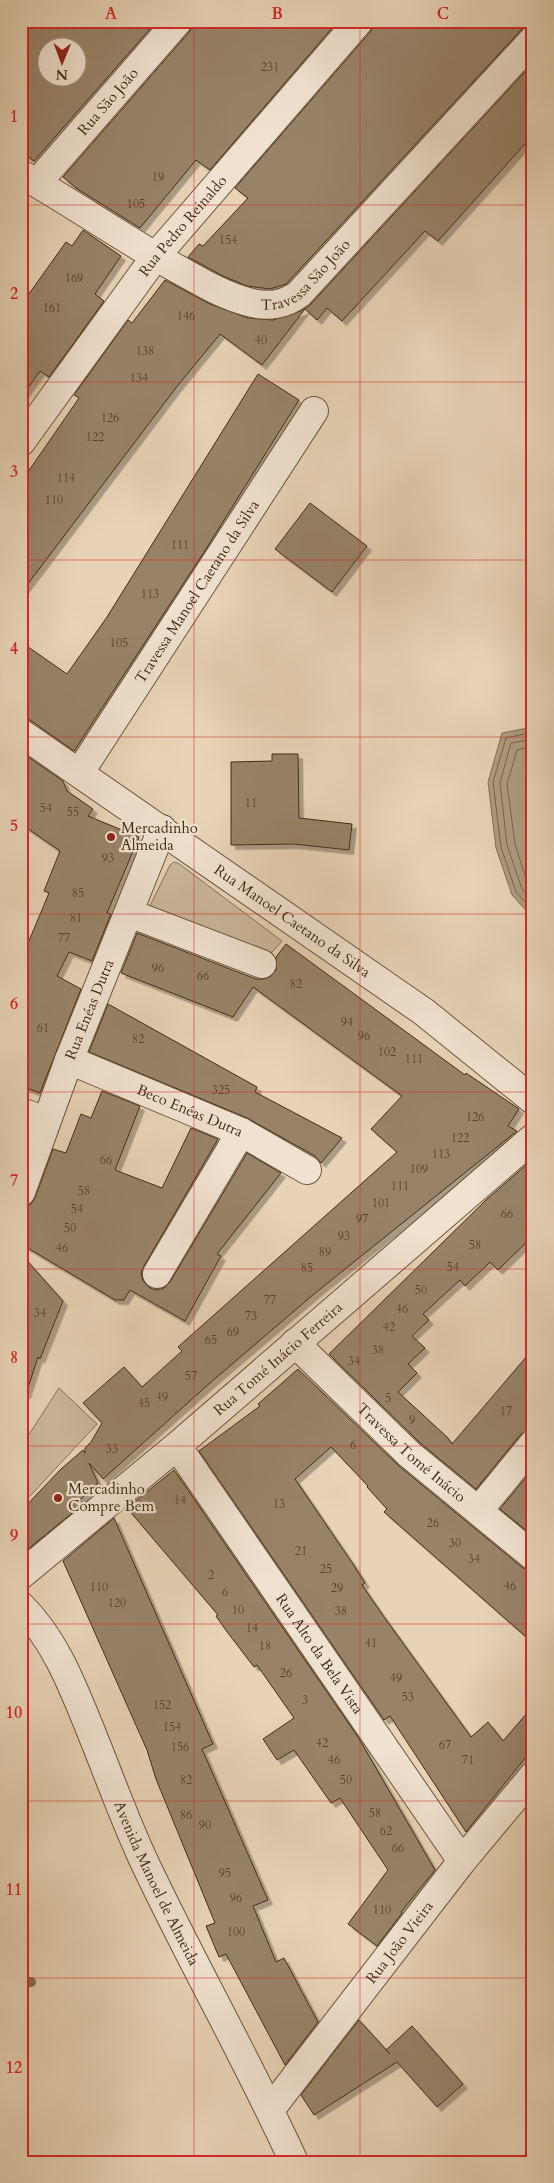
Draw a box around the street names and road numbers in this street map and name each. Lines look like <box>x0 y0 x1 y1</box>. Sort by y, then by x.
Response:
street label: Rua São João <box>73 64 143 139</box>
street label: Rua Pedro Reinaldo <box>134 171 231 281</box>
street label: Travessa São João <box>261 235 355 315</box>
street label: Travessa Manoel Caetano da Silva <box>130 496 264 687</box>
street label: Rua Manoel Caetano da Silva <box>210 860 375 982</box>
street label: Rua Enéas Dutra <box>60 956 119 1063</box>
street label: Beco Enéas Dutra <box>134 1079 246 1142</box>
street label: Rua Tomé Inácio Ferreira <box>209 1297 347 1420</box>
street label: Travessa Tomé Inácio <box>353 1399 470 1507</box>
street label: Rua Alto da Bela Vista <box>271 1590 368 1718</box>
street label: Avenida Manoel de Almeida <box>109 1798 204 1969</box>
street label: Rua João Vieira <box>361 1896 438 1988</box>

